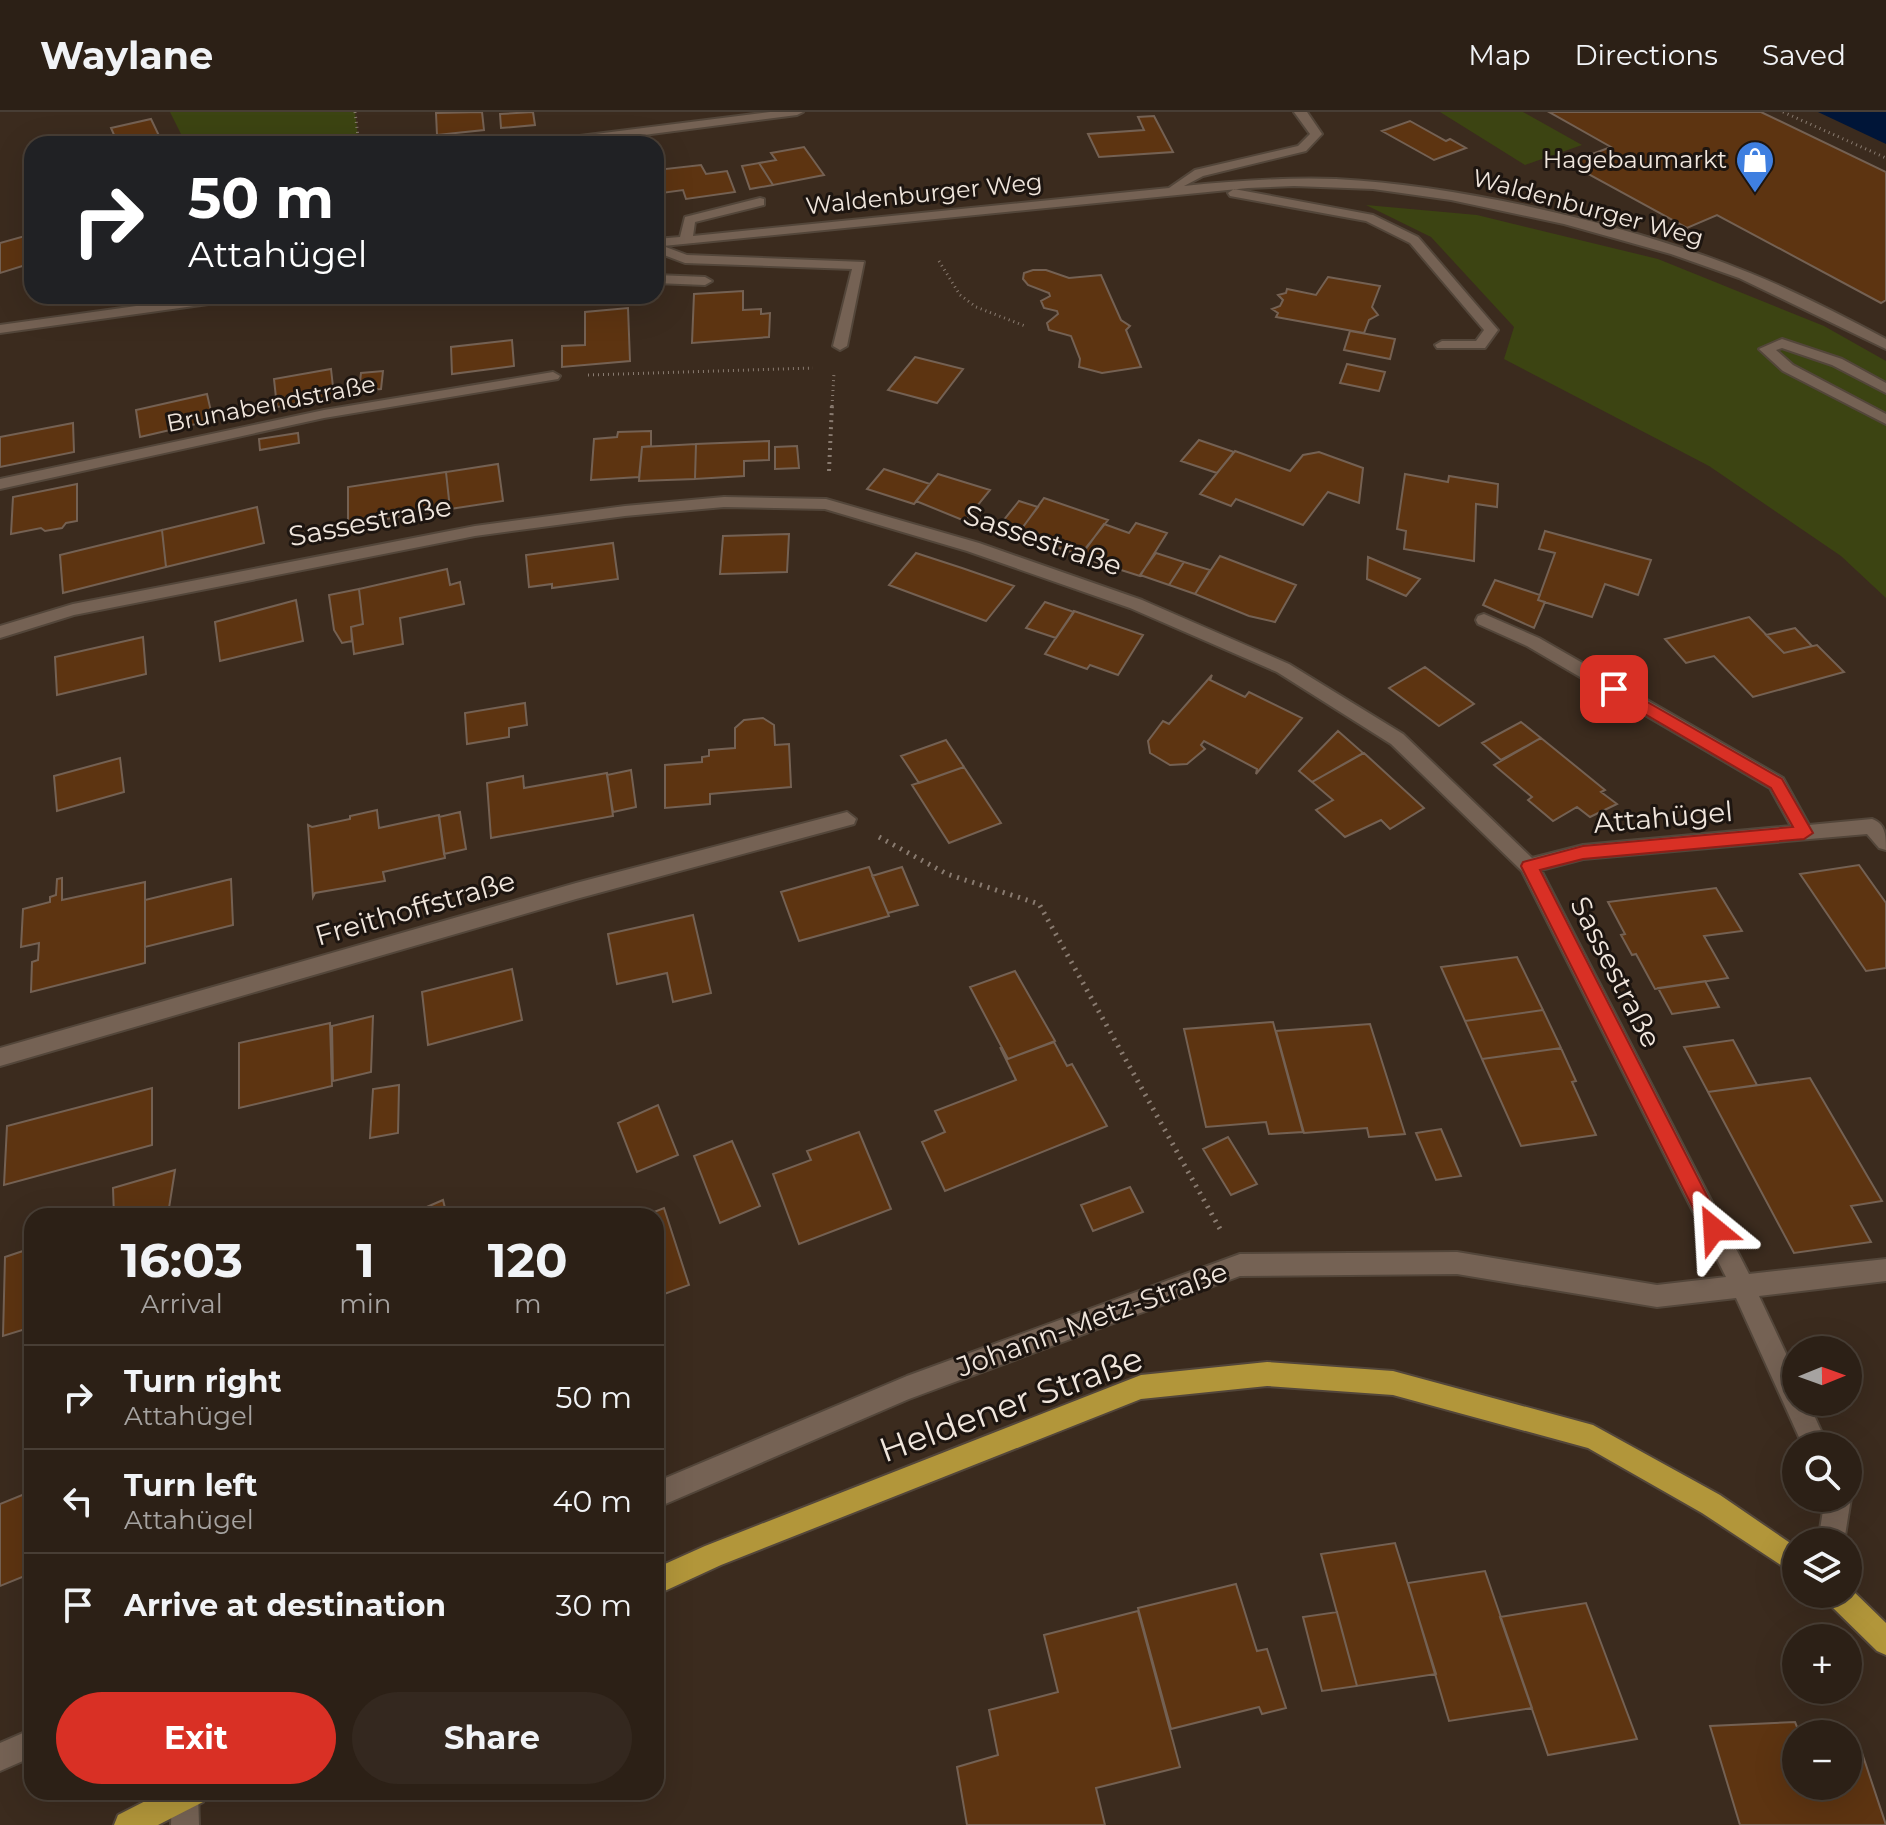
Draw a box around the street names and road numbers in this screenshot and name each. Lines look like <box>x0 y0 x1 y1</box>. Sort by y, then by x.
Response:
street label: Waldenburger Weg <box>1470 163 1707 252</box>
street label: Waldenburger Weg <box>804 167 1044 220</box>
street label: Brunabendstraße <box>164 369 378 438</box>
street label: Sassestraße <box>286 489 454 553</box>
street label: Sassestraße <box>959 497 1127 583</box>
street label: Attahügel <box>1592 794 1734 840</box>
street label: Freithoffstraße <box>311 863 519 953</box>
street label: Sassestraße <box>1563 891 1669 1053</box>
street label: Johann-Metz-Straße <box>951 1254 1232 1384</box>
street label: Heldener Straße <box>874 1337 1148 1471</box>

